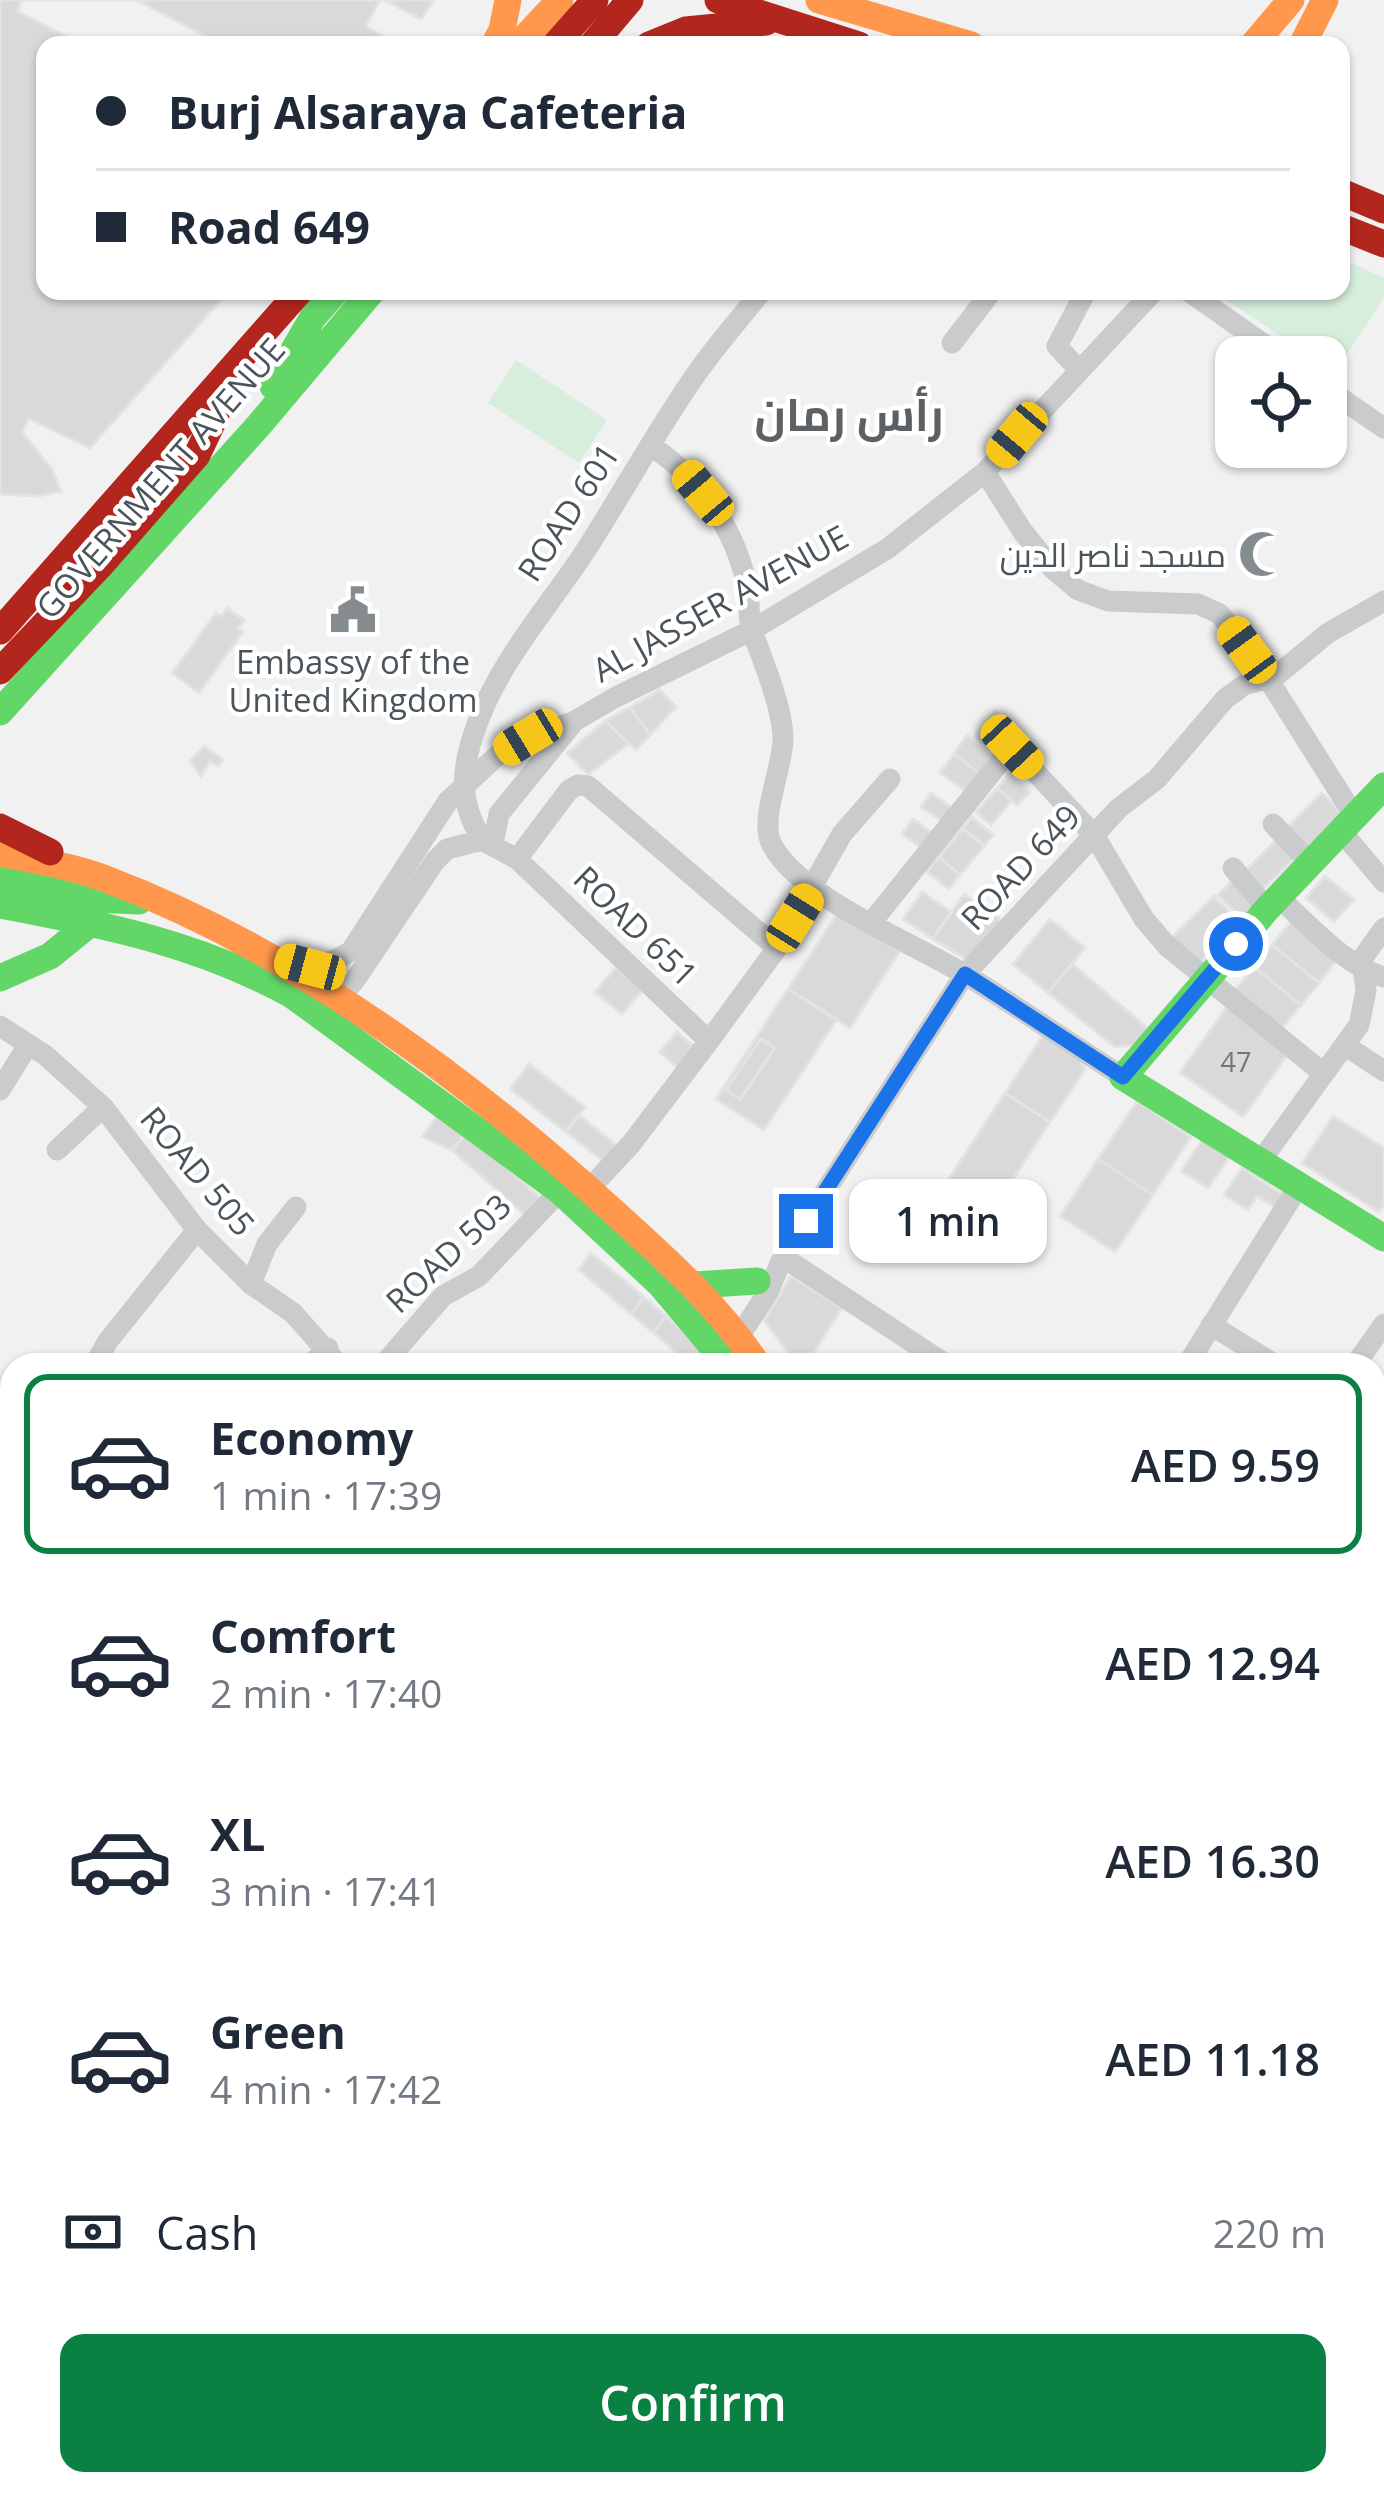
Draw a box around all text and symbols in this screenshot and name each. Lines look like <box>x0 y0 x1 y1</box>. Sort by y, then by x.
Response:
text: Burj Alsaraya Cafeteria <box>168 81 687 142</box>
text: Road 649 <box>168 196 370 257</box>
street label: GOVERNMENT AVENUE <box>25 328 295 628</box>
map controls <box>1215 336 1347 468</box>
button: locate <box>1215 336 1347 468</box>
district label: رأس رمان <box>755 383 943 444</box>
car <box>980 396 1054 474</box>
street label: ROAD 601 <box>507 434 629 590</box>
car <box>666 454 740 532</box>
street label: AL JASSER AVENUE <box>584 514 856 692</box>
mosque icon: مسجد ناصر الدين <box>1237 529 1287 579</box>
place label: مسجد ناصر الدين <box>1000 532 1226 577</box>
public building icon: Embassy of the United Kingdom <box>328 585 378 635</box>
car <box>1211 610 1283 690</box>
place label: Embassy of the United Kingdom <box>229 639 477 722</box>
car <box>488 703 568 771</box>
car <box>974 708 1050 786</box>
street label: ROAD 649 <box>950 795 1090 939</box>
street label: ROAD 651 <box>564 856 708 996</box>
car <box>761 878 829 958</box>
route start <box>1209 917 1263 971</box>
car <box>271 940 349 994</box>
house number: 47 <box>1221 1043 1251 1080</box>
street label: ROAD 505 <box>131 1097 265 1245</box>
callout: 1 min <box>848 1179 1046 1263</box>
street label: ROAD 503 <box>376 1183 520 1323</box>
route end <box>779 1194 833 1248</box>
text: 1 min <box>895 1194 1001 1247</box>
text: Economy <box>210 1407 413 1468</box>
icon: car <box>66 1410 174 1518</box>
text: AED 9.59 <box>1131 1434 1320 1495</box>
text: 1 min · 17:39 <box>210 1468 442 1521</box>
text: Comfort <box>210 1605 396 1666</box>
icon: car <box>66 1608 174 1716</box>
text: AED 12.94 <box>1105 1632 1320 1693</box>
text: 2 min · 17:40 <box>210 1666 442 1719</box>
text: XL <box>210 1803 265 1864</box>
icon: car <box>66 1806 174 1914</box>
text: AED 16.30 <box>1105 1830 1320 1891</box>
text: 3 min · 17:41 <box>210 1864 442 1917</box>
text: Green <box>210 2001 346 2062</box>
icon: car <box>66 2004 174 2112</box>
text: AED 11.18 <box>1105 2028 1320 2089</box>
text: 4 min · 17:42 <box>210 2062 442 2115</box>
icon: cash <box>60 2199 126 2265</box>
text: Cash <box>156 2202 258 2263</box>
text: 220 m <box>1213 2206 1326 2259</box>
button: Confirm <box>60 2334 1326 2472</box>

